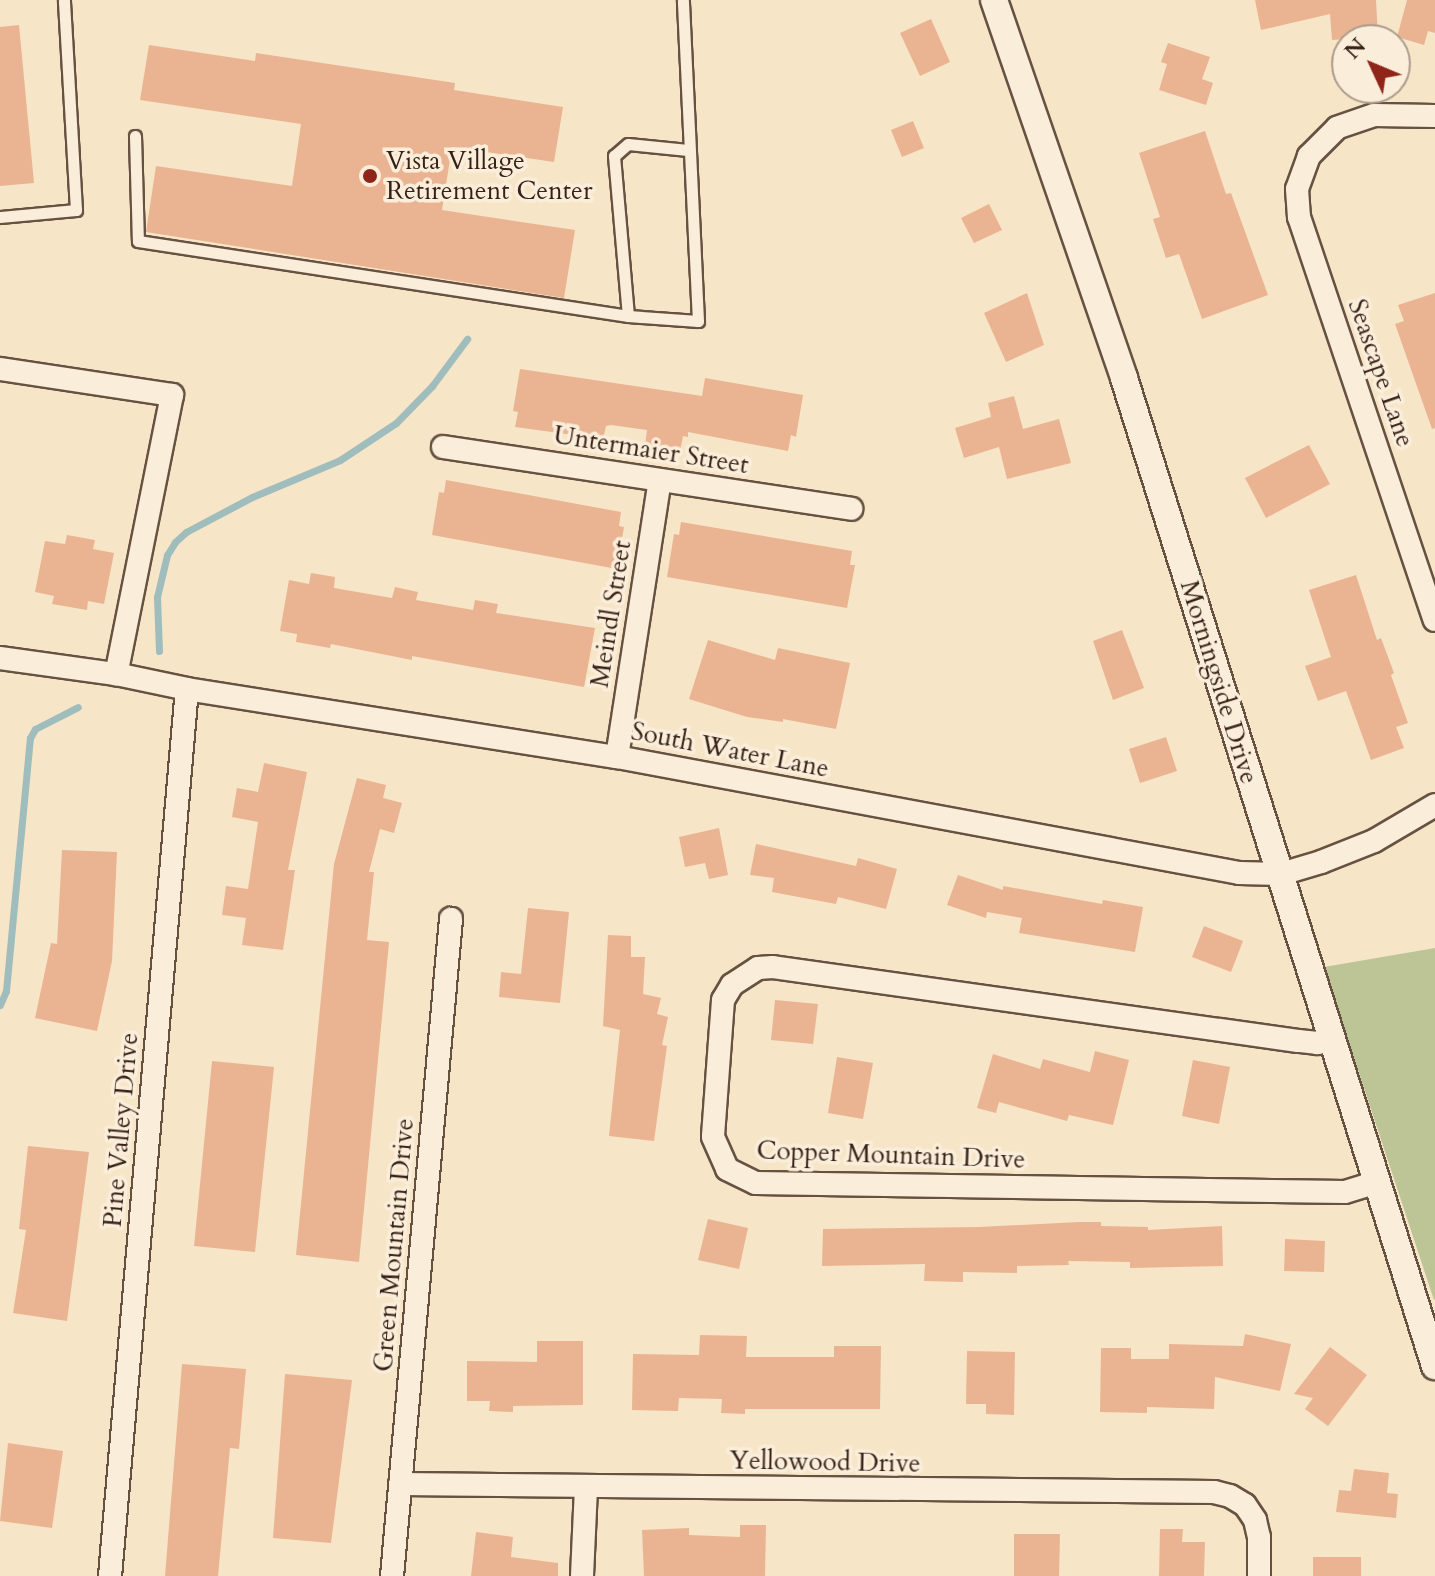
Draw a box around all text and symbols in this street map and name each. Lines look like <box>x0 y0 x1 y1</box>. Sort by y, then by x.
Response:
north arrow <box>1331 24 1411 104</box>
text: N <box>1338 31 1373 66</box>
place label: Vista Village Retirement Center <box>386 145 592 206</box>
marker: Vista Village Retirement Center <box>361 167 379 185</box>
street label: Seascape Lane <box>1341 295 1421 451</box>
street label: Untermaier Street <box>551 419 751 481</box>
street label: Meindl Street <box>584 538 638 690</box>
street label: Morningside Drive <box>1173 577 1265 787</box>
street label: South Water Lane <box>628 716 832 784</box>
street label: Pine Valley Drive <box>97 1031 145 1229</box>
street label: Green Mountain Drive <box>367 1117 421 1373</box>
street label: Copper Mountain Drive <box>756 1135 1026 1175</box>
street label: Yellowood Drive <box>729 1445 921 1479</box>

